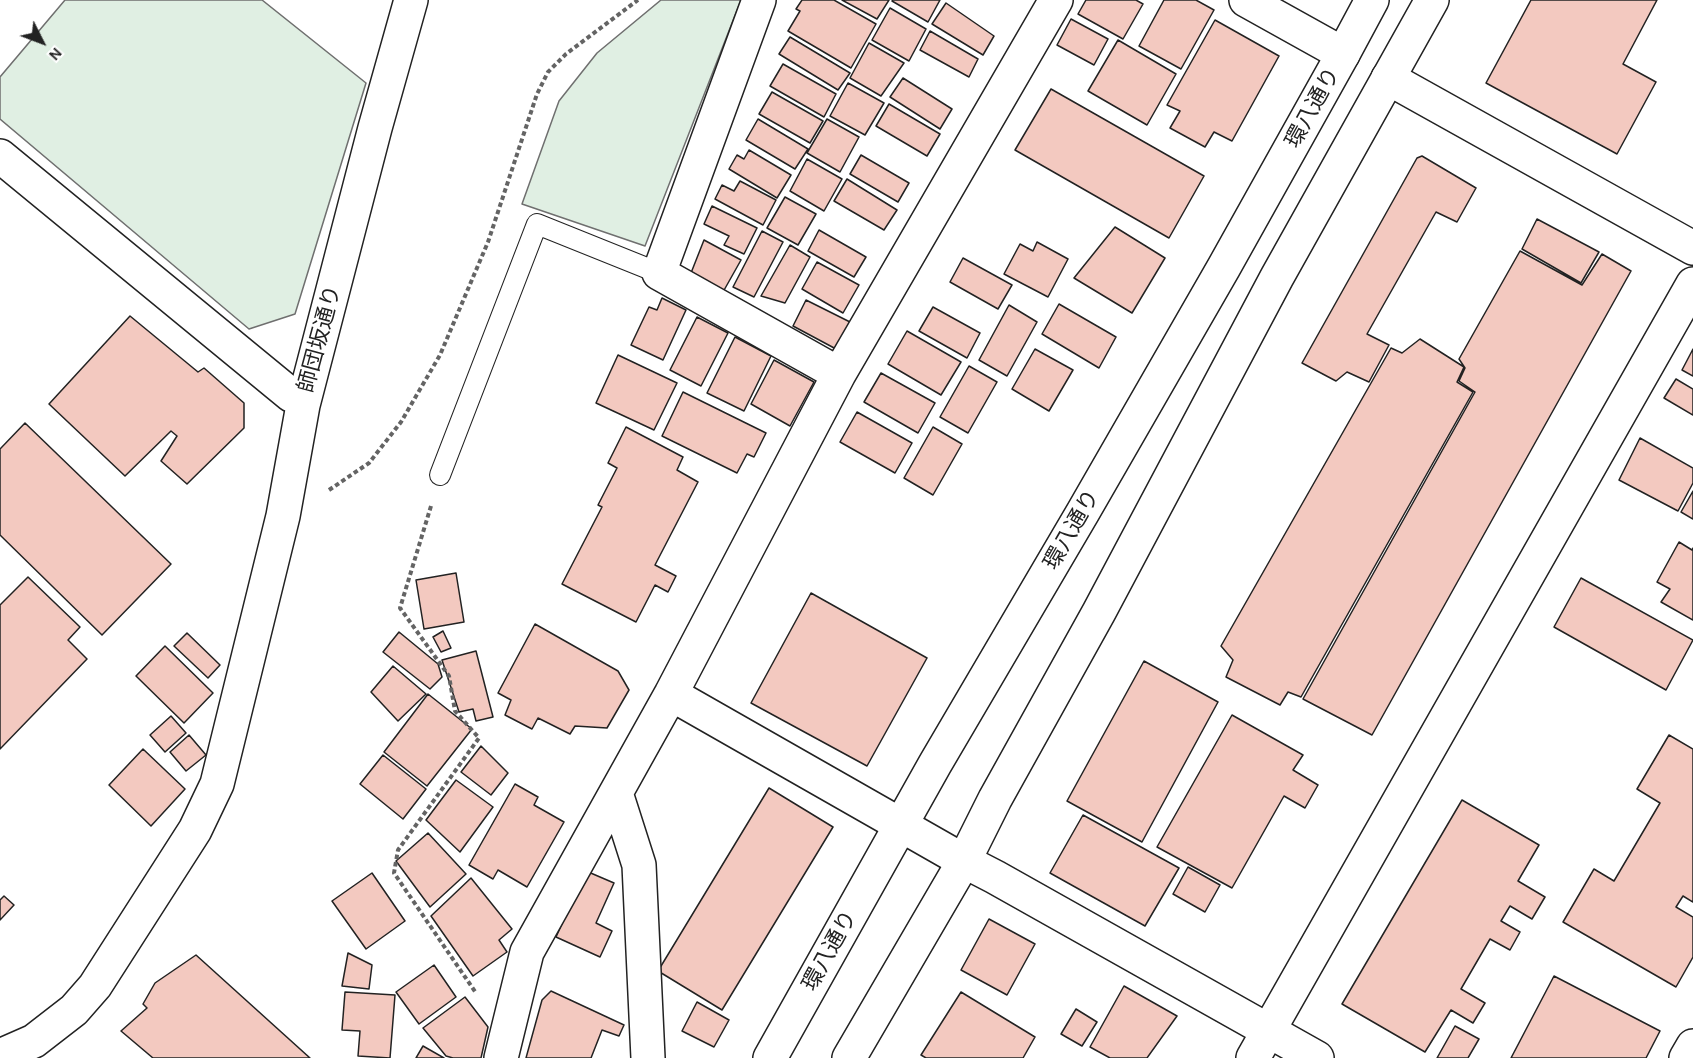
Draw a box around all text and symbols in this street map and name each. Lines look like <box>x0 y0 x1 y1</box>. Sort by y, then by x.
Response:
north arrow <box>12 12 72 72</box>
text: N <box>45 44 67 65</box>
street label: 環八通り <box>1280 63 1346 153</box>
street label: 師団坂通り <box>293 282 347 396</box>
street label: 環八通り <box>1039 485 1105 575</box>
street label: 環八通り <box>797 906 863 996</box>

